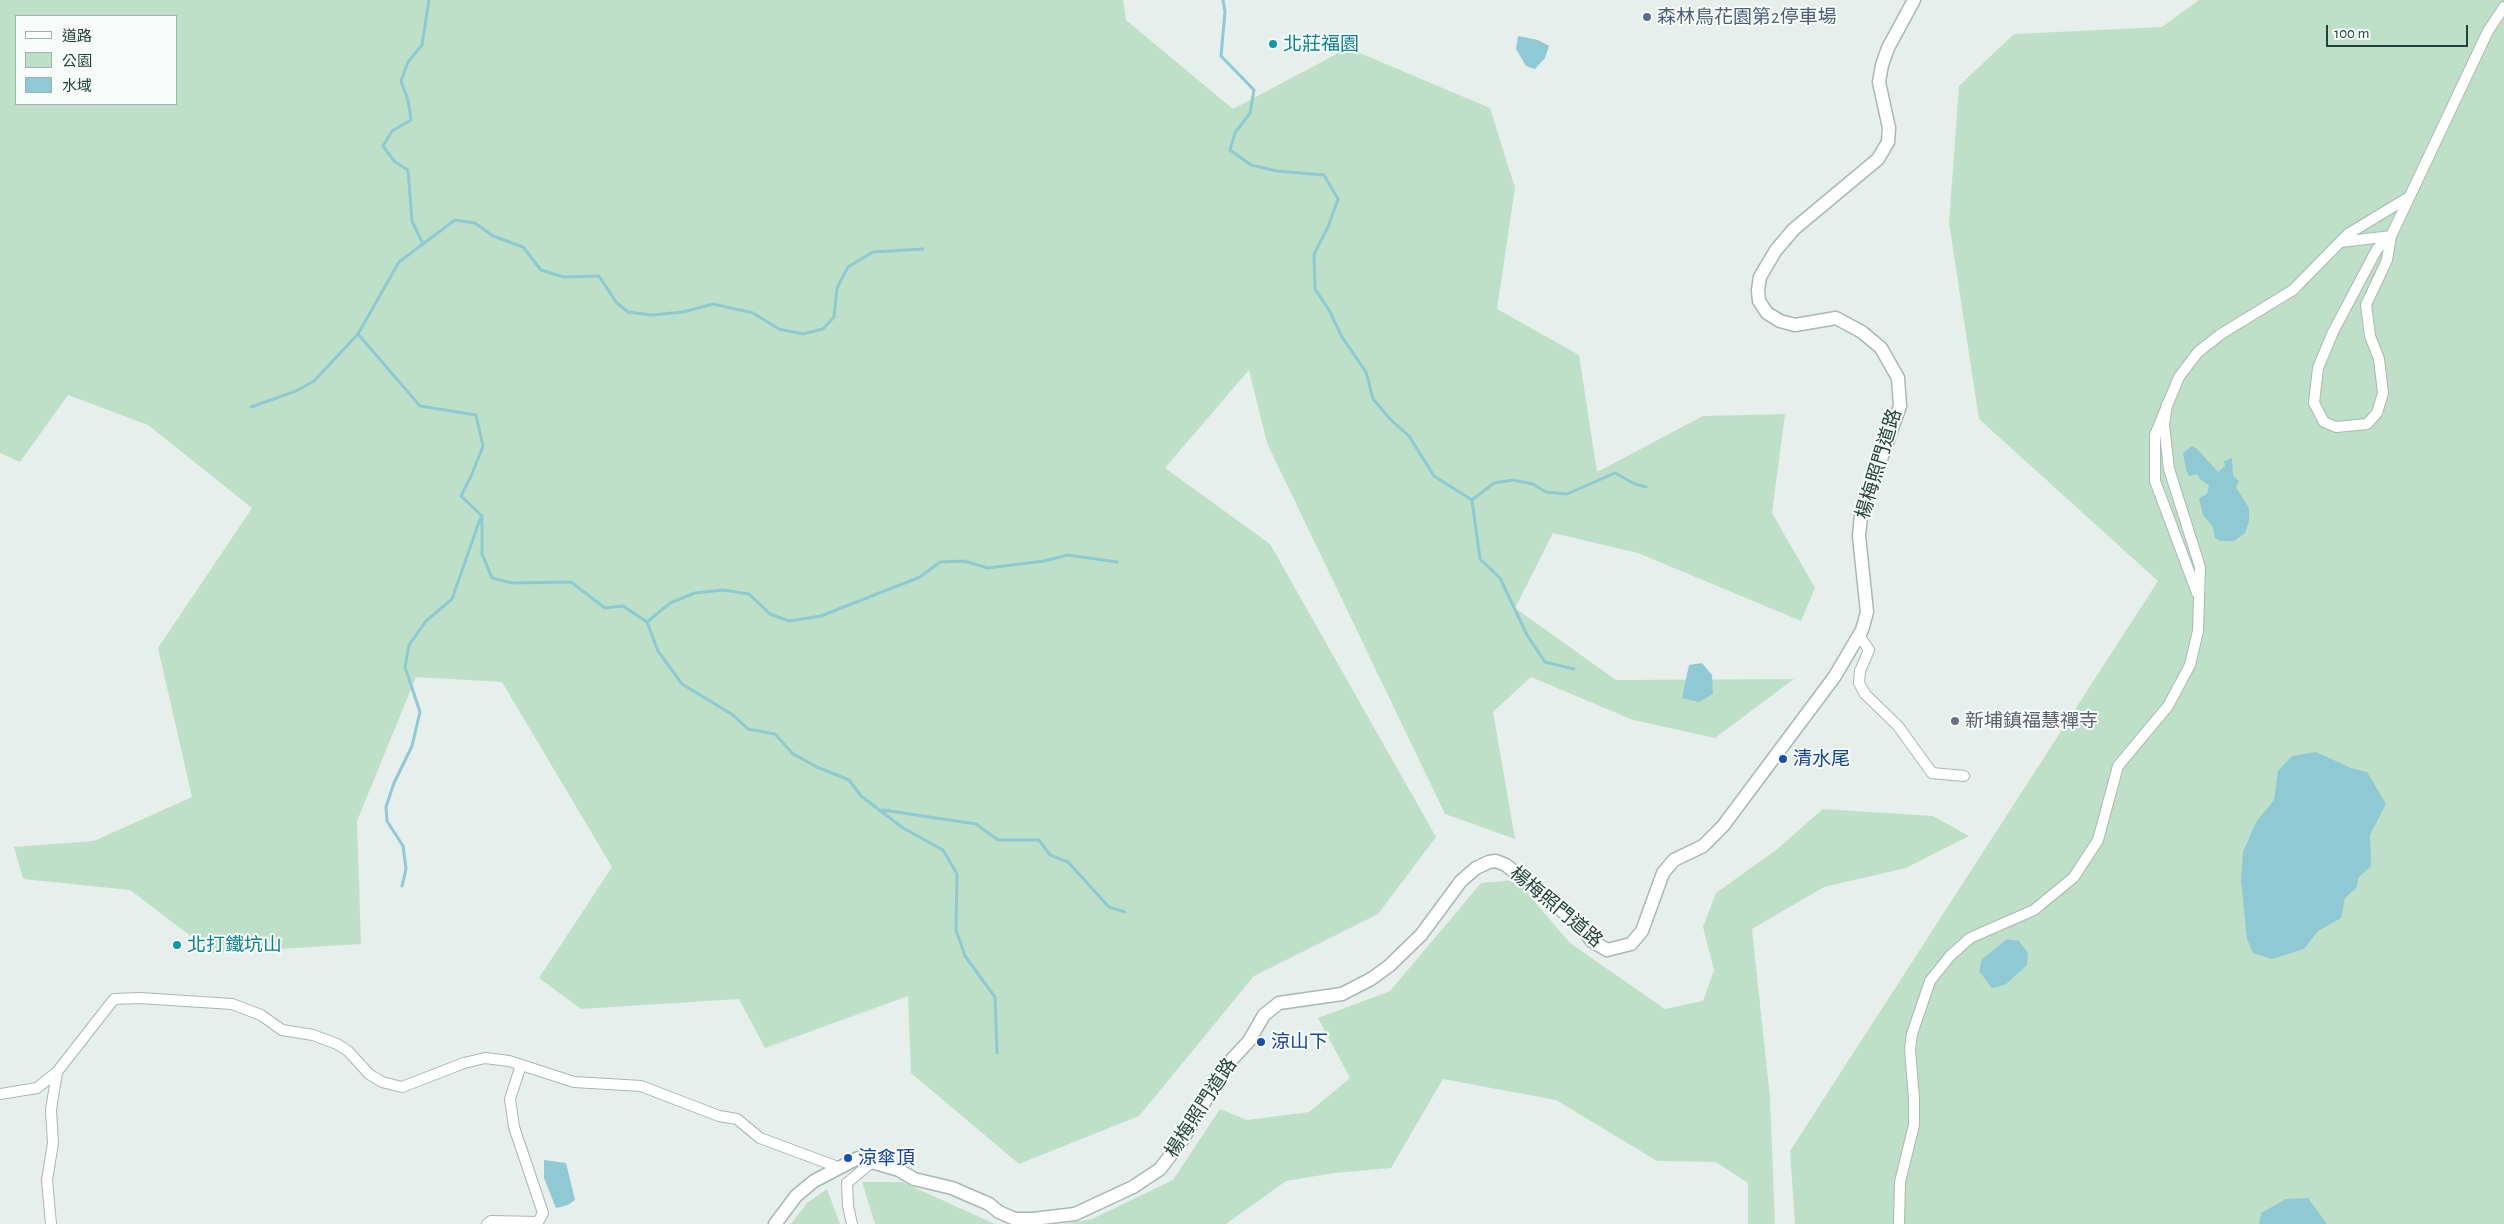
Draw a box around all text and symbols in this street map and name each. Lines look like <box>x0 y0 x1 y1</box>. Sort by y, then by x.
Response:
place label: 森林鳥花園第2停車場 <box>1657 6 1837 28</box>
marker: 森林鳥花園第2停車場 <box>1641 11 1653 23</box>
legend <box>15 15 178 105</box>
scale bar <box>2329 15 2472 47</box>
text: 100 m <box>2334 26 2369 41</box>
text: 道路 <box>62 29 92 44</box>
place label: 北莊福園 <box>1283 33 1359 55</box>
marker: 北莊福園 <box>1267 38 1279 50</box>
text: 公園 <box>62 54 92 69</box>
text: 水域 <box>62 79 92 94</box>
street label: 楊梅照門道路 <box>1851 406 1907 522</box>
place label: 新埔鎮福慧禪寺 <box>1965 710 2098 732</box>
marker: 新埔鎮福慧禪寺 <box>1949 715 1961 727</box>
place label: 清水尾 <box>1793 748 1850 770</box>
marker: 清水尾 <box>1777 753 1789 765</box>
street label: 楊梅照門道路 <box>1505 862 1607 952</box>
place label: 北打鐵坑山 <box>187 934 282 956</box>
marker: 北打鐵坑山 <box>171 939 183 951</box>
place label: 涼山下 <box>1271 1031 1328 1053</box>
marker: 涼山下 <box>1255 1036 1267 1048</box>
street label: 楊梅照門道路 <box>1160 1054 1242 1162</box>
place label: 涼傘頂 <box>858 1147 915 1169</box>
marker: 涼傘頂 <box>842 1152 854 1164</box>

